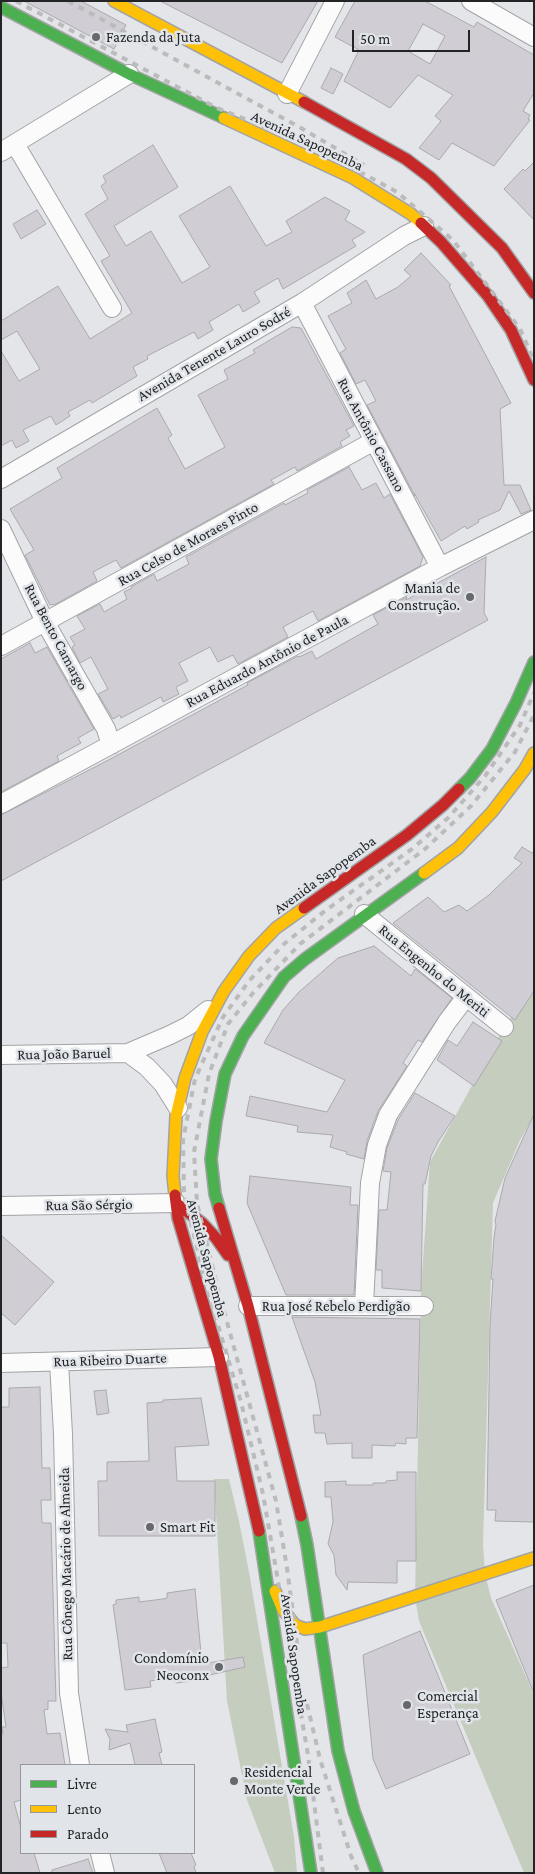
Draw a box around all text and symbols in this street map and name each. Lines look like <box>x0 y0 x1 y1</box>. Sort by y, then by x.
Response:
scale bar <box>355 20 472 52</box>
place label: Fazenda da Juta <box>106 28 201 46</box>
marker: Fazenda da Juta <box>90 31 102 43</box>
text: 50 m <box>360 31 390 47</box>
street label: Avenida Sapopemba <box>248 107 366 175</box>
street label: Avenida Tenente Lauro Sodré <box>134 303 294 405</box>
street label: Rua Antônio Cassano <box>333 375 409 495</box>
street label: Rua Celso de Moraes Pinto <box>115 498 261 590</box>
place label: Mania de Construção. <box>388 579 460 614</box>
street label: Rua Bento Camargo <box>20 581 92 693</box>
marker: Mania de Construção. <box>464 591 476 603</box>
street label: Rua Eduardo Antônio de Paula <box>183 610 351 712</box>
street label: Avenida Sapopemba <box>271 832 379 918</box>
street label: Rua Engenho do Meriti <box>375 921 493 1021</box>
street label: Rua João Baruel <box>17 1044 111 1064</box>
street label: Rua São Sérgio <box>45 1195 133 1215</box>
street label: Avenida Sapopemba <box>183 1197 231 1319</box>
street label: Rua José Rebelo Perdigão <box>262 1297 410 1315</box>
street label: Rua Ribeiro Duarte <box>53 1349 167 1371</box>
street label: Rua Cônego Macário de Almeida <box>55 1467 77 1661</box>
place label: Smart Fit <box>160 1518 215 1536</box>
marker: Smart Fit <box>144 1521 156 1533</box>
street label: Avenida Sapopemba <box>277 1593 311 1715</box>
place label: Condomínio Neoconx <box>134 1649 209 1684</box>
marker: Condomínio Neoconx <box>213 1661 225 1673</box>
place label: Comercial Esperança <box>417 1687 479 1722</box>
marker: Comercial Esperança <box>401 1699 413 1711</box>
place label: Residencial Monte Verde <box>244 1763 320 1798</box>
legend <box>20 1764 195 1854</box>
marker: Residencial Monte Verde <box>228 1775 240 1787</box>
text: Livre <box>67 1776 97 1792</box>
text: Lento <box>67 1801 101 1817</box>
text: Parado <box>67 1826 109 1842</box>

